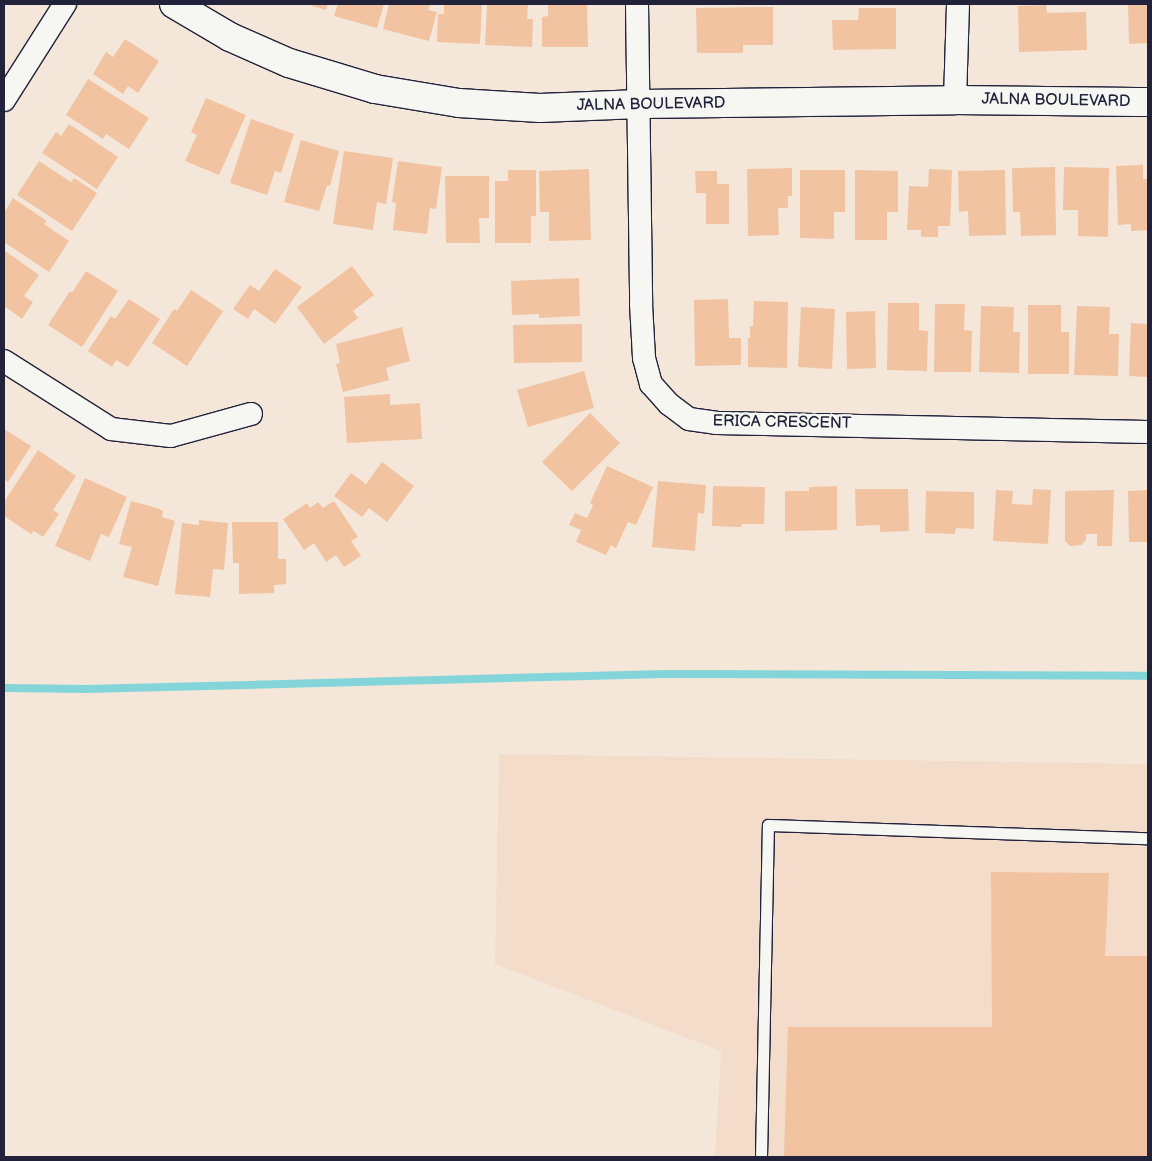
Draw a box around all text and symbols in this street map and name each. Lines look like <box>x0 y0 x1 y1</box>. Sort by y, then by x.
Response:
street label: JALNA BOULEVARD <box>981 90 1131 112</box>
street label: JALNA BOULEVARD <box>576 94 726 116</box>
street label: ERICA CRESCENT <box>712 412 852 434</box>

